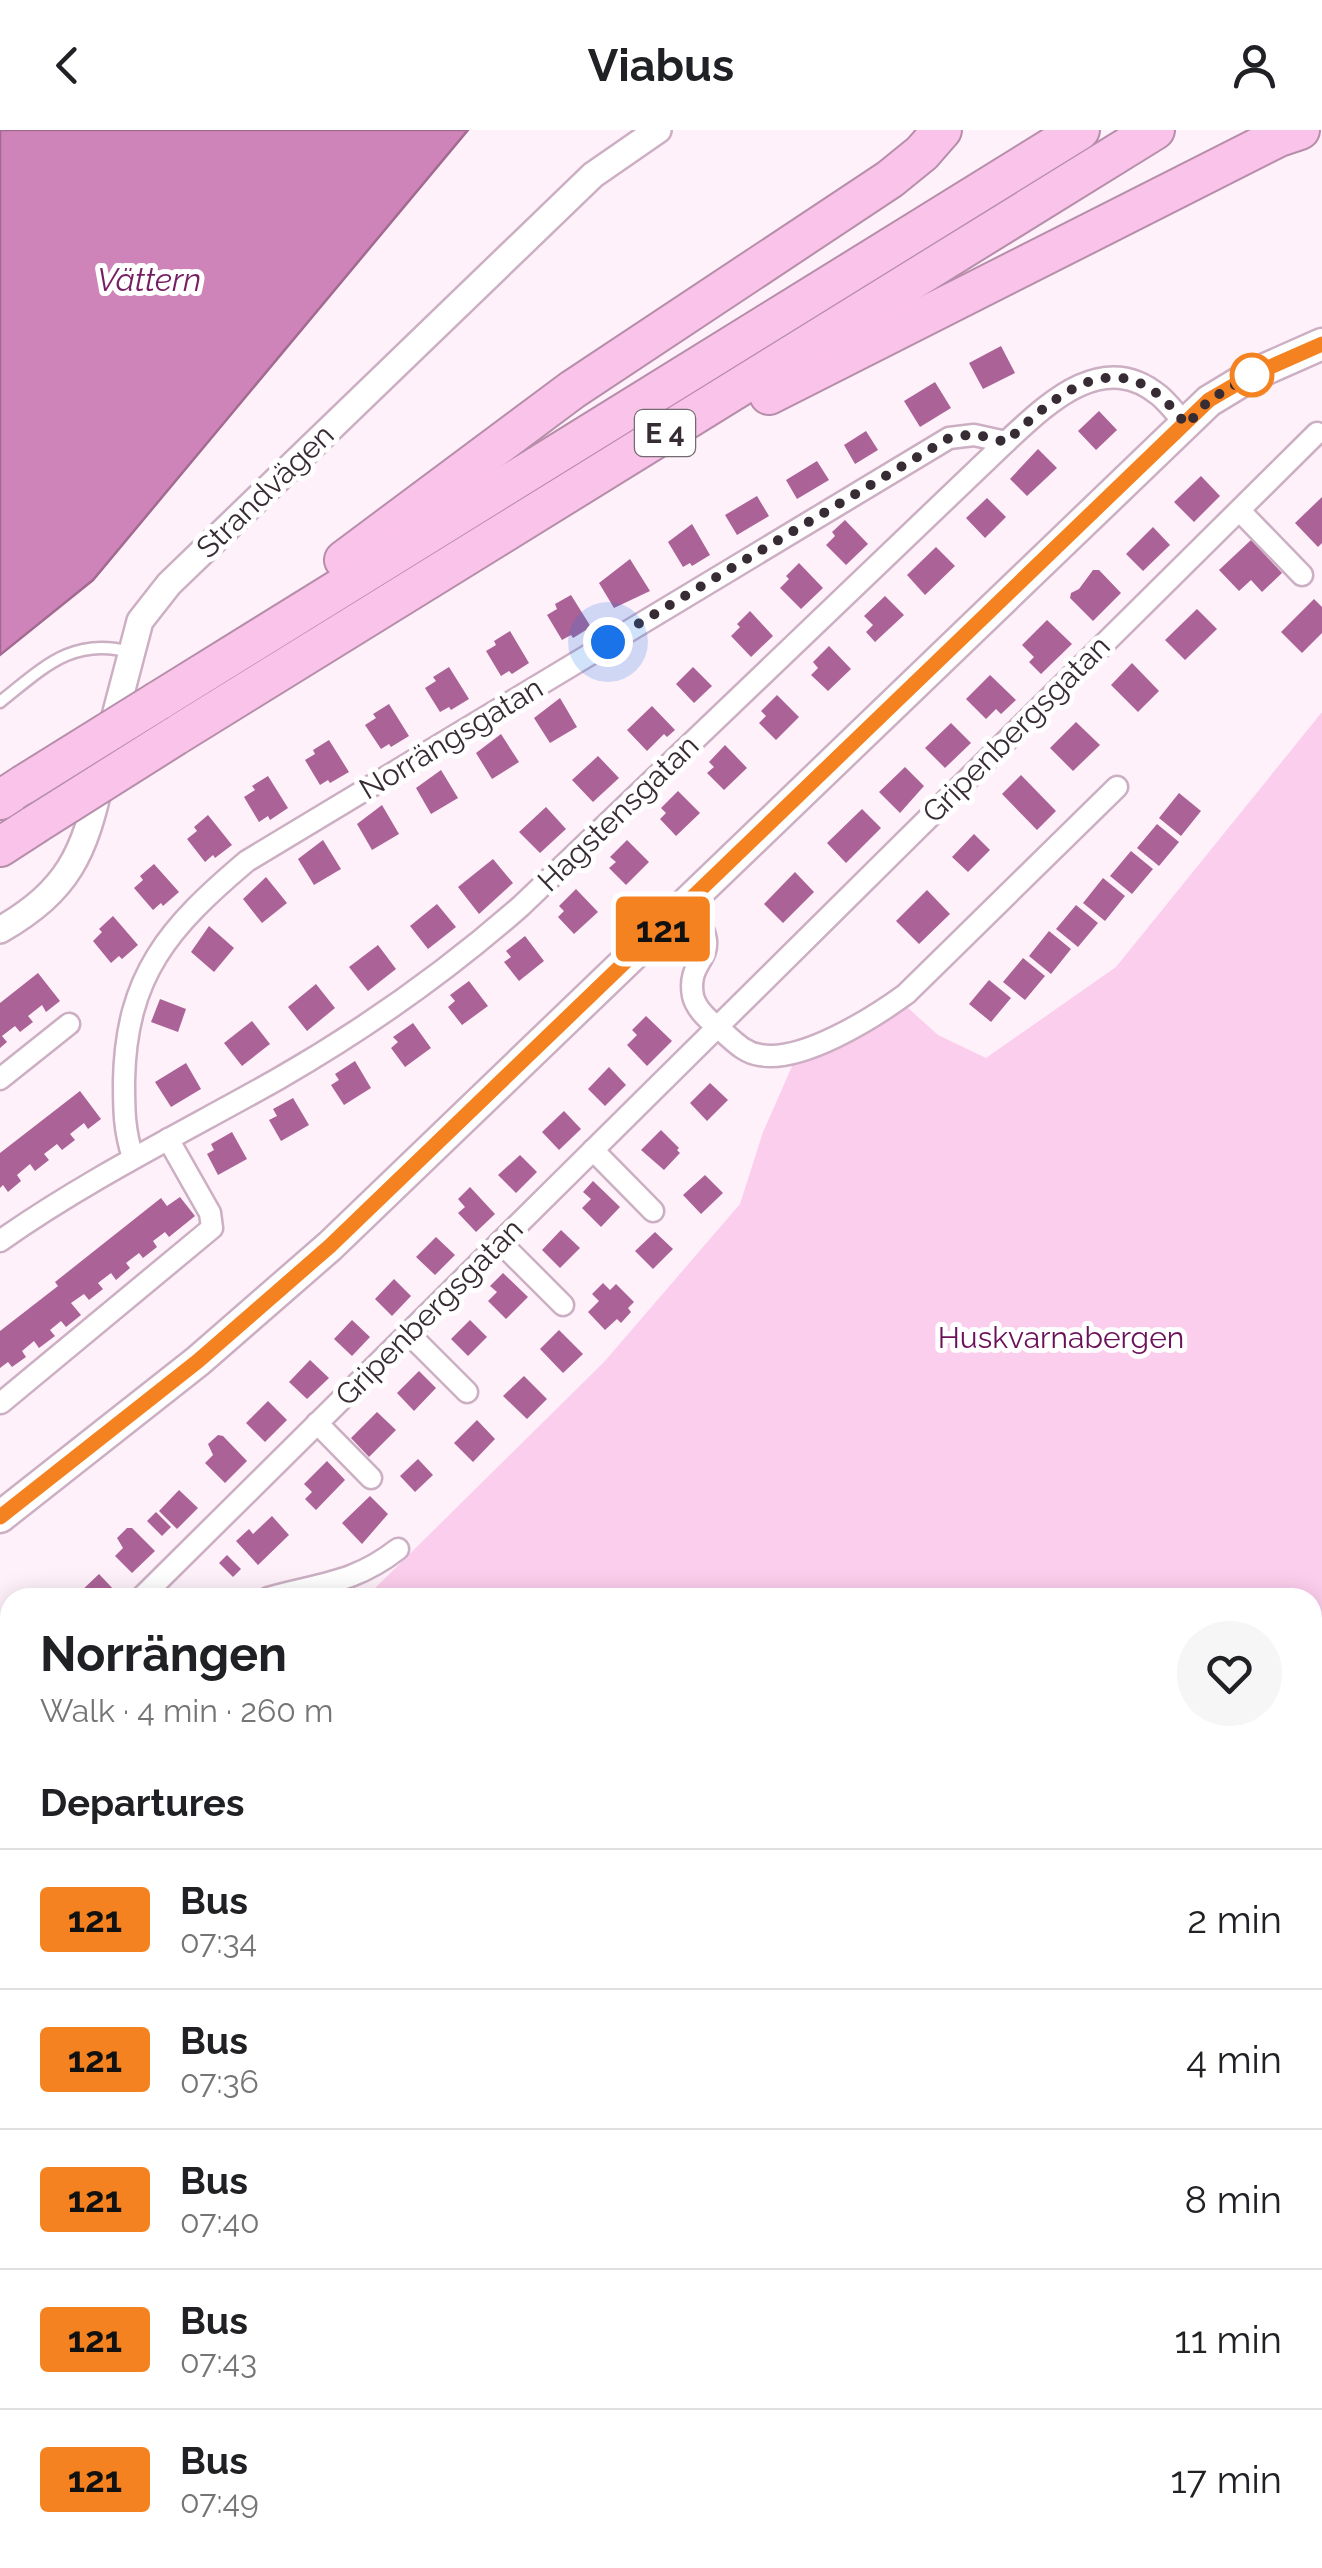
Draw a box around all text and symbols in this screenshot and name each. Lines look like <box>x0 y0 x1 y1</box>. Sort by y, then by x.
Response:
icon: back <box>40 38 95 93</box>
icon: person <box>1227 38 1282 93</box>
text: Viabus <box>588 39 734 92</box>
water label: Vättern <box>97 261 201 298</box>
unlabelled marker <box>1231 354 1273 396</box>
road number: E 4 <box>635 410 695 456</box>
street label: Strandvägen <box>189 417 341 565</box>
your location <box>583 617 633 667</box>
street label: Gripenbergsgatan <box>915 628 1117 830</box>
street label: Norrängsgatan <box>353 670 549 806</box>
street label: Hagstensgatan <box>531 728 705 898</box>
line badge: 121 <box>606 896 720 962</box>
text: 121 <box>636 909 690 950</box>
street label: Gripenbergsgatan <box>328 1211 530 1413</box>
park label: Huskvarnabergen <box>938 1320 1184 1355</box>
button: heart <box>1177 1621 1282 1726</box>
text: Norrängen <box>40 1626 287 1682</box>
text: Walk · 4 min · 260 m <box>40 1692 333 1729</box>
text: Departures <box>40 1780 245 1825</box>
text: Bus <box>180 1878 248 1923</box>
text: 2 min <box>1187 1897 1282 1942</box>
text: 121 <box>68 1899 122 1940</box>
text: 07:34 <box>180 1923 257 1960</box>
text: Bus <box>180 2018 248 2063</box>
text: 4 min <box>1186 2037 1282 2082</box>
text: 121 <box>68 2039 122 2080</box>
text: 07:36 <box>180 2063 259 2100</box>
text: Bus <box>180 2158 248 2203</box>
text: 8 min <box>1184 2177 1282 2222</box>
text: 121 <box>68 2179 122 2220</box>
text: 07:40 <box>180 2203 260 2240</box>
text: Bus <box>180 2298 248 2343</box>
text: 11 min <box>1174 2317 1282 2362</box>
text: 121 <box>68 2319 122 2360</box>
text: 07:43 <box>180 2343 257 2380</box>
text: Bus <box>180 2438 248 2483</box>
text: 17 min <box>1171 2457 1282 2502</box>
text: 121 <box>68 2459 122 2500</box>
text: 07:49 <box>180 2483 259 2520</box>

